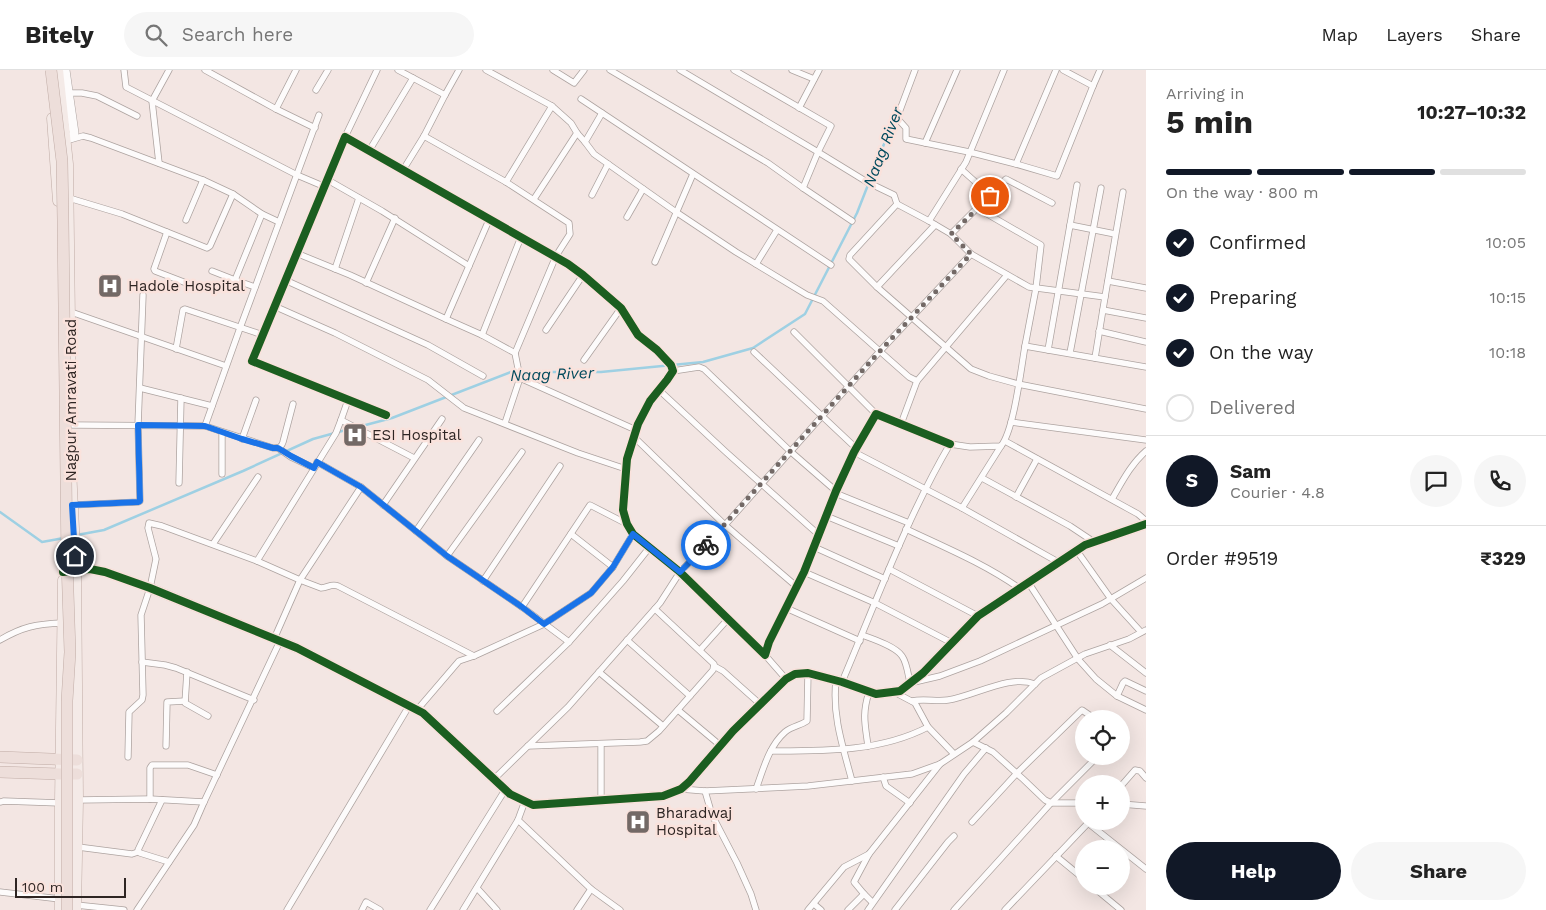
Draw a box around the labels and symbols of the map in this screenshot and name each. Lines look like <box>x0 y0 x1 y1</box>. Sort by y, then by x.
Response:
water label: Naag River <box>859 104 907 190</box>
pin <box>969 175 1011 217</box>
hospital icon: Hadole Hospital <box>97 273 123 299</box>
place label: Hadole Hospital <box>128 277 245 295</box>
street label: Nagpur Amravati Road <box>62 319 80 481</box>
water label: Naag River <box>510 363 595 385</box>
hospital icon: ESI Hospital <box>342 422 368 448</box>
place label: ESI Hospital <box>372 426 462 444</box>
courier <box>681 520 731 570</box>
pin <box>54 535 96 577</box>
place label: Bharadwaj Hospital <box>656 804 732 839</box>
hospital icon: Bharadwaj Hospital <box>625 809 651 835</box>
scale bar <box>15 875 126 898</box>

